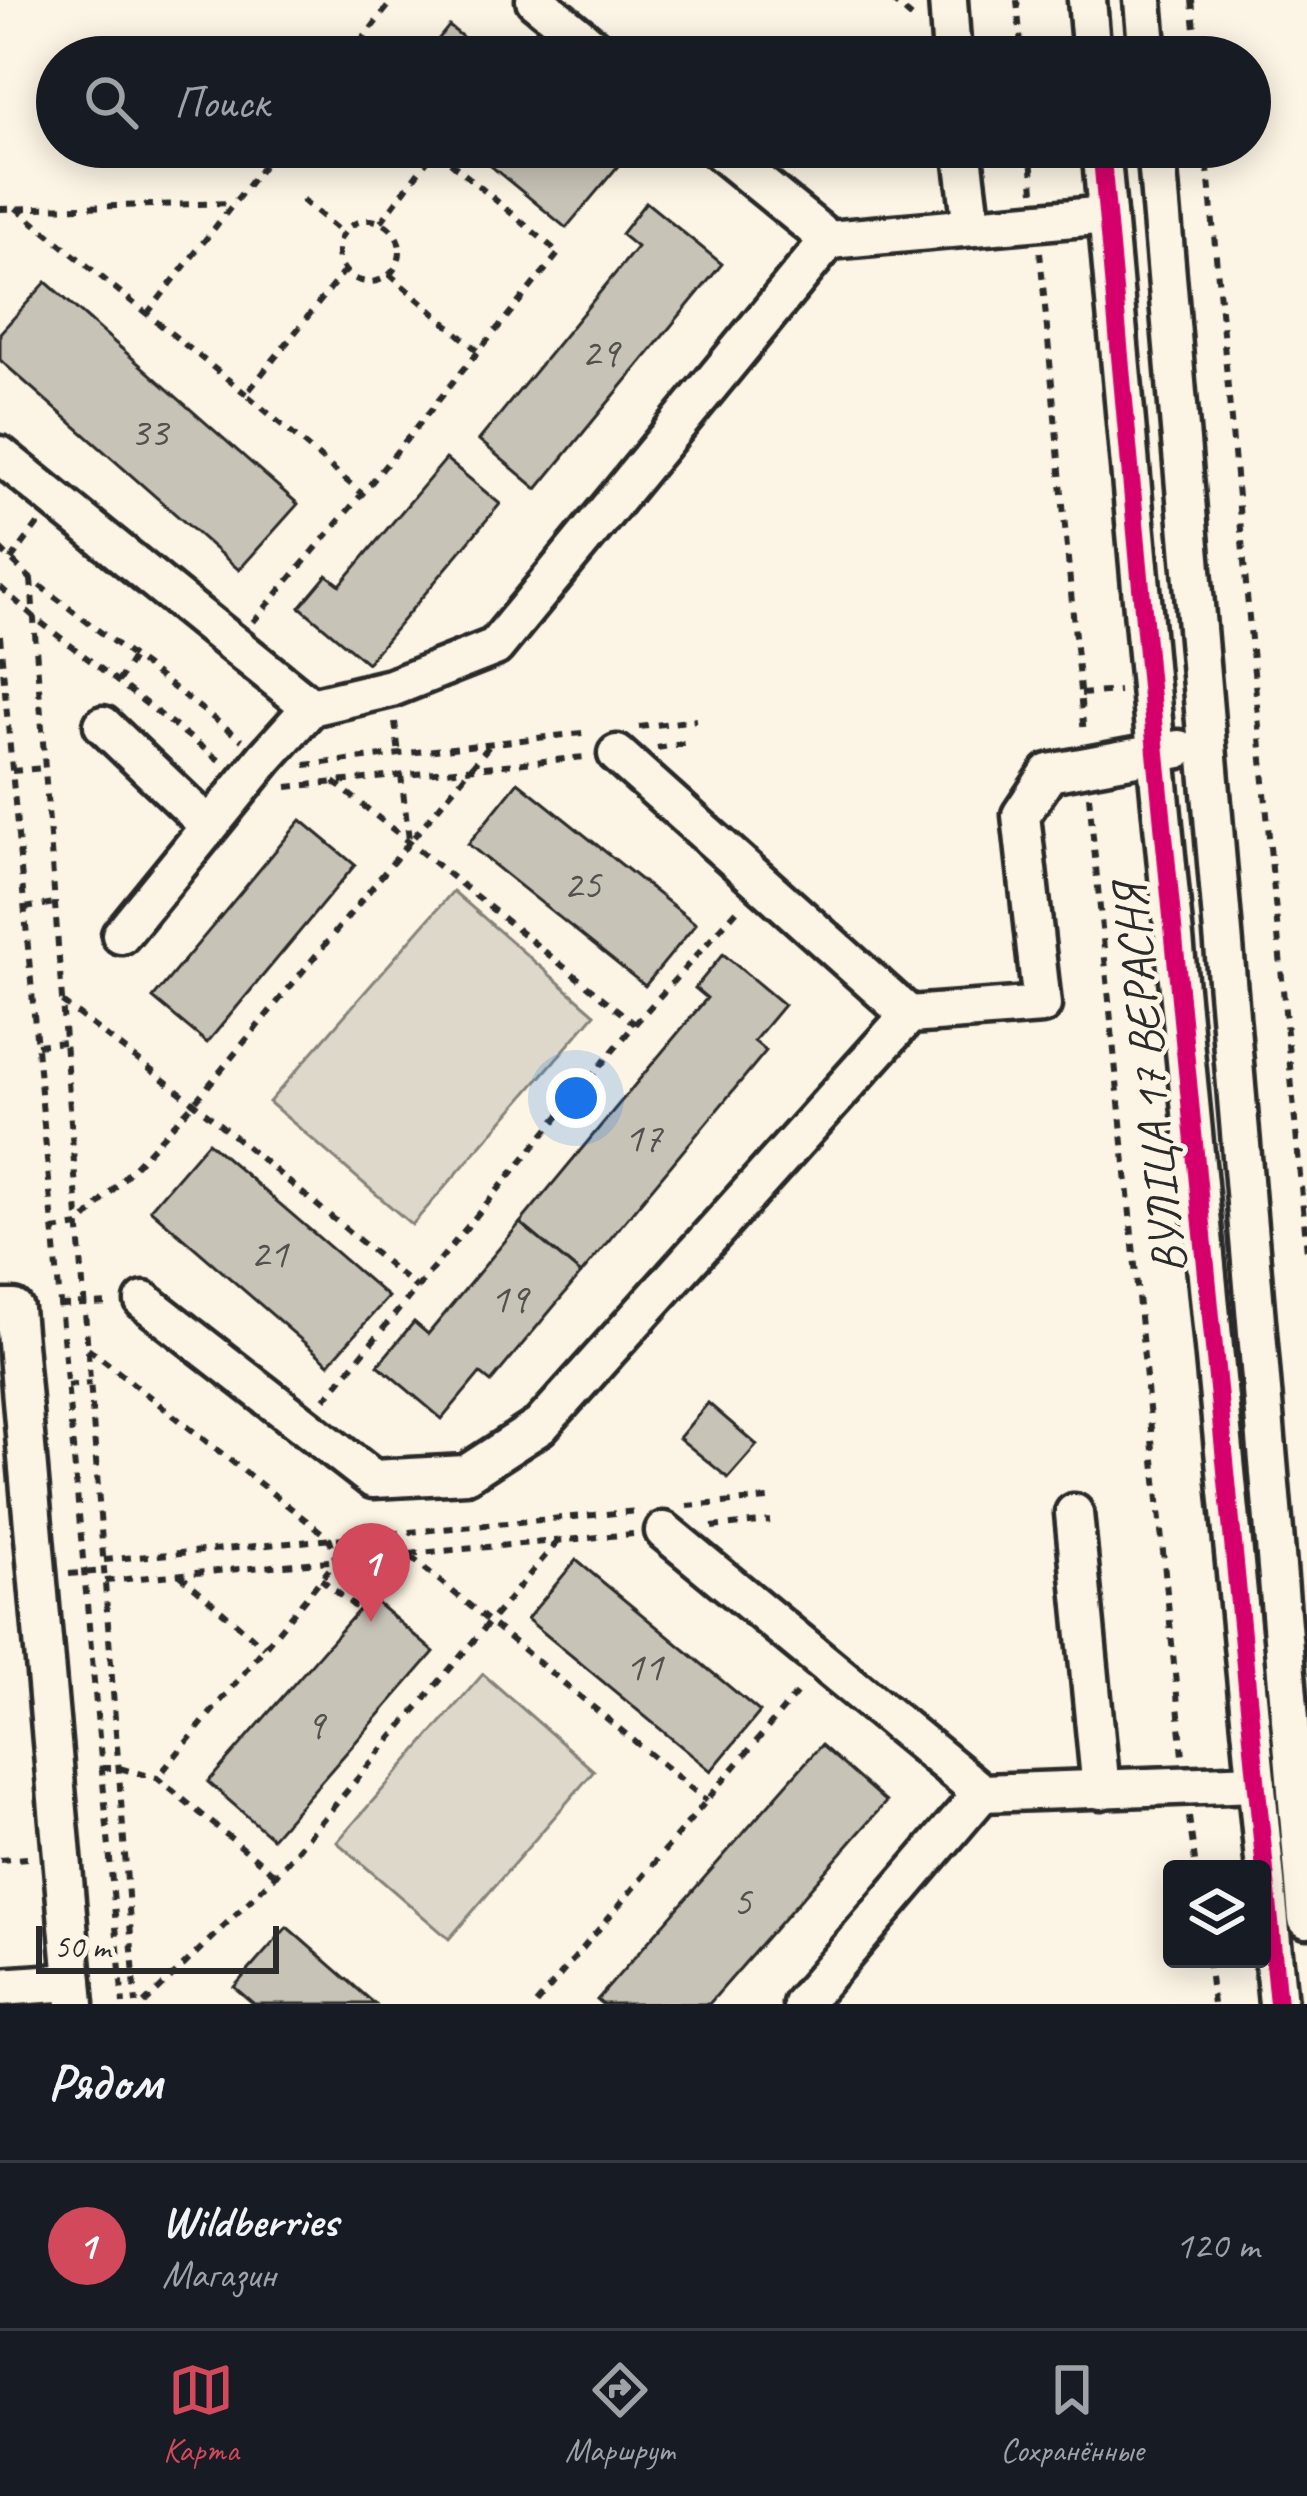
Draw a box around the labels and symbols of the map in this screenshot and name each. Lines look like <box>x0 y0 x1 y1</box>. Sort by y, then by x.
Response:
house number: 29 <box>581 326 622 379</box>
house number: 33 <box>130 406 171 459</box>
house number: 25 <box>563 858 603 911</box>
street label: ВУЛІЦА 17 ВЕРАСНЯ <box>1098 875 1199 1276</box>
your location <box>546 1068 606 1128</box>
house number: 17 <box>624 1111 664 1164</box>
house number: 21 <box>250 1227 290 1280</box>
house number: 19 <box>490 1272 531 1325</box>
pin: 1 <box>332 1523 410 1622</box>
house number: 11 <box>625 1640 665 1693</box>
house number: 9 <box>306 1698 328 1751</box>
house number: 5 <box>733 1875 754 1928</box>
scale bar <box>36 1920 279 1973</box>

